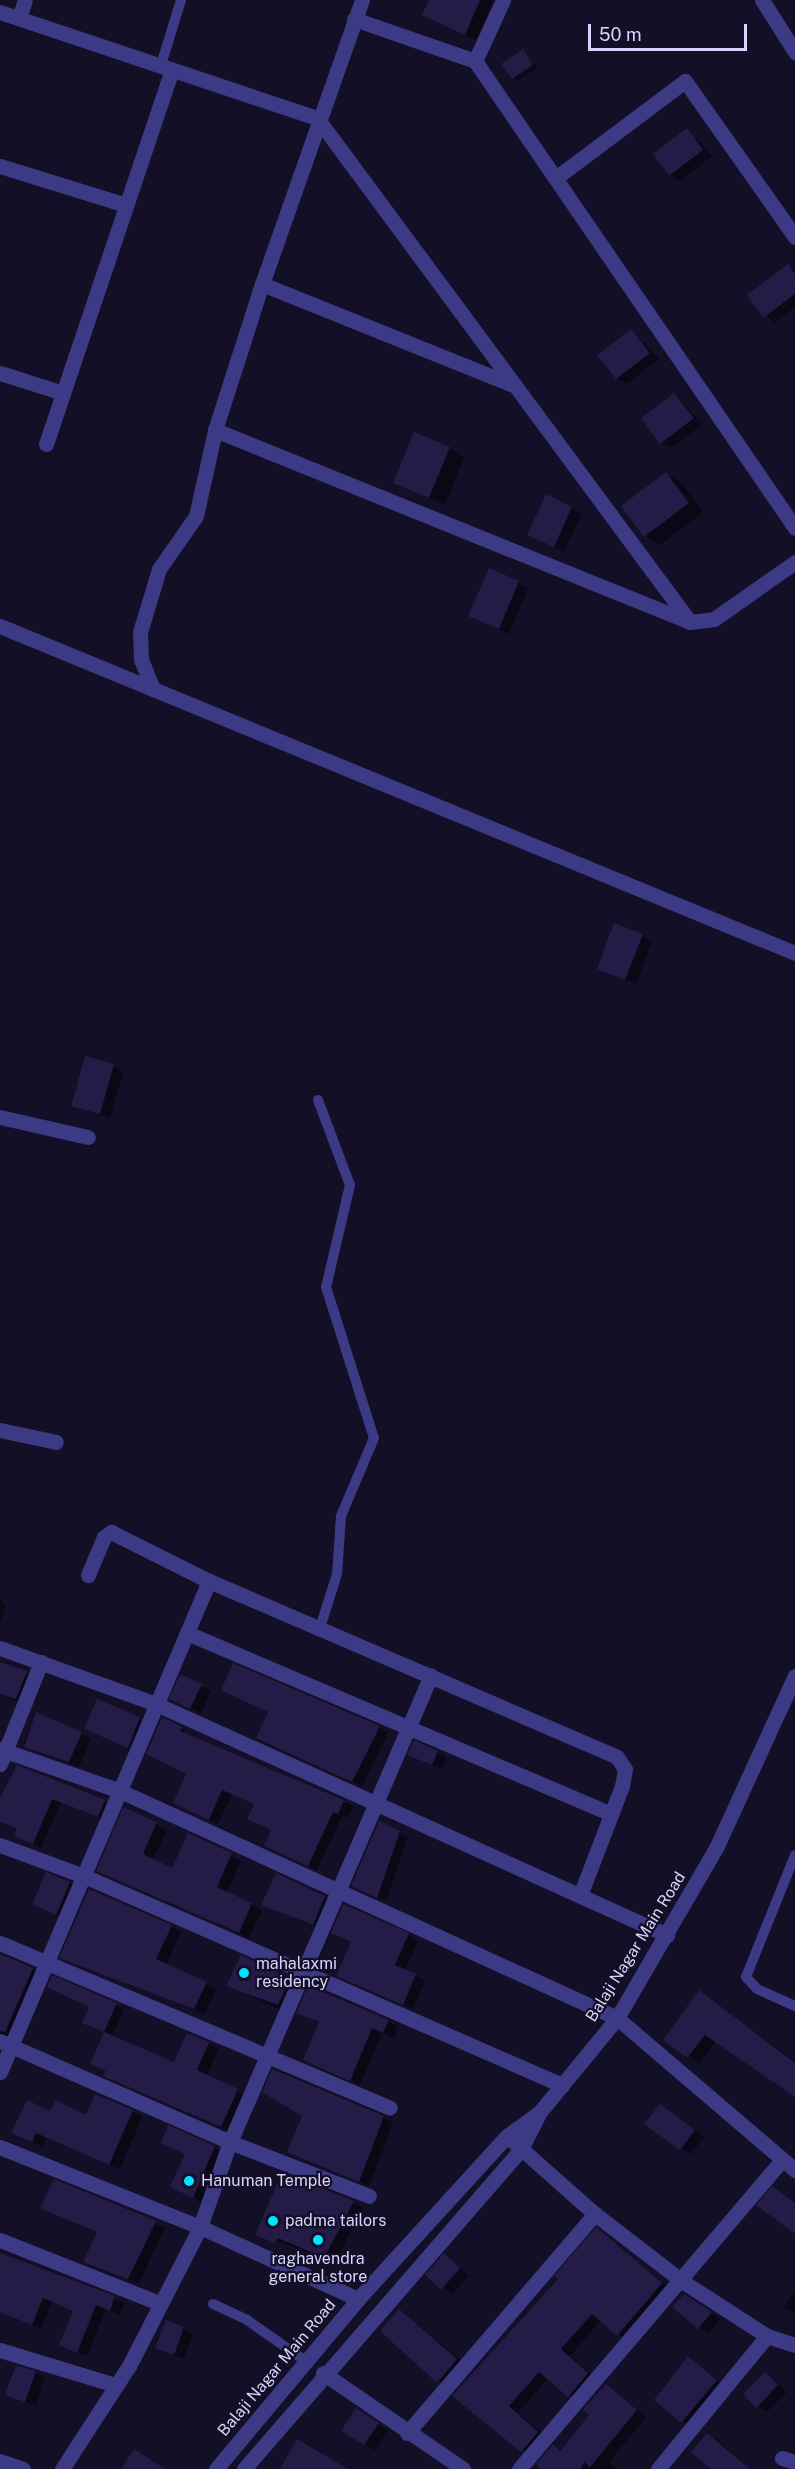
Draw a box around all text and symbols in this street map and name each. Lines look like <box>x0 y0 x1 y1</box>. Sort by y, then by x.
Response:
scale bar <box>591 12 750 50</box>
text: 50 m <box>599 24 642 45</box>
street label: Balaji Nagar Main Road <box>582 1869 690 2025</box>
place label: mahalaxmi residency <box>256 1954 337 1992</box>
marker: mahalaxmi residency <box>237 1966 251 1980</box>
place label: Hanuman Temple <box>201 2171 331 2191</box>
marker: Hanuman Temple <box>182 2174 196 2188</box>
place label: padma tailors <box>285 2211 386 2231</box>
marker: padma tailors <box>266 2214 280 2228</box>
marker: raghavendra general store <box>311 2233 325 2247</box>
place label: raghavendra general store <box>269 2249 367 2287</box>
street label: Balaji Nagar Main Road <box>214 2296 340 2440</box>

